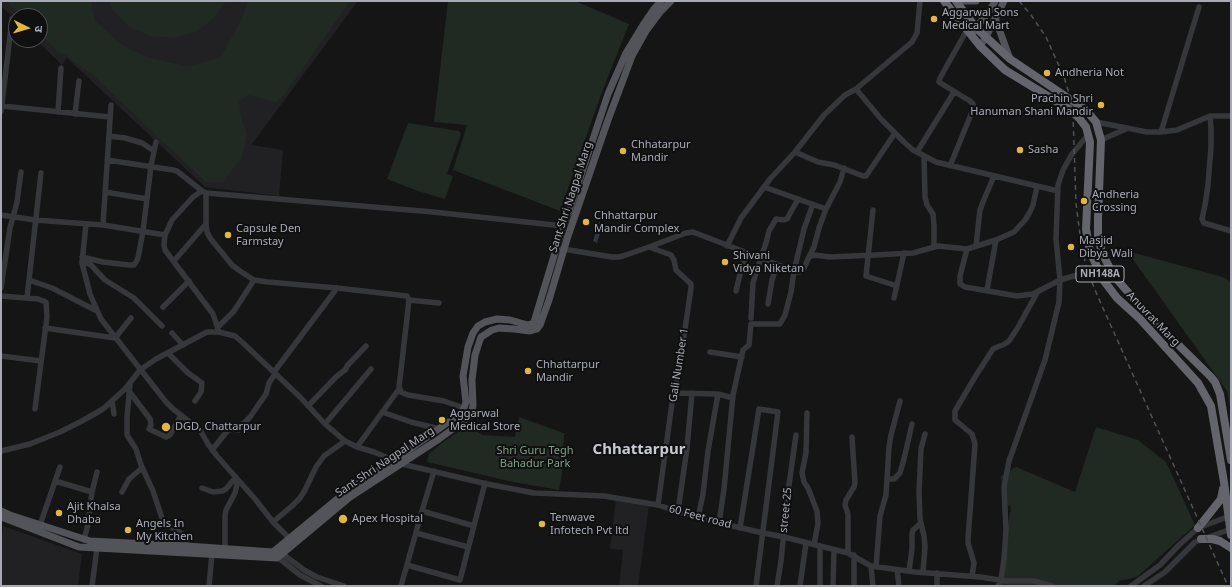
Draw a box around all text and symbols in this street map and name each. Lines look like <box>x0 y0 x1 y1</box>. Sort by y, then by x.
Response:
place label: Aggarwal Sons Medical Mart <box>942 6 1019 32</box>
north arrow <box>8 8 48 48</box>
marker: Aggarwal Sons Medical Mart <box>929 14 939 24</box>
text: उ <box>32 25 47 33</box>
place label: Andheria Not <box>1055 66 1124 80</box>
marker: Andheria Not <box>1042 68 1052 78</box>
place label: Prachin Shri Hanuman Shani Mandir <box>970 92 1093 118</box>
marker: Prachin Shri Hanuman Shani Mandir <box>1096 100 1106 110</box>
place label: Chhatarpur Mandir <box>631 138 691 164</box>
street label: Sant Shri Nagpal Marg <box>547 140 595 254</box>
place label: Sasha <box>1028 143 1058 157</box>
marker: Sasha <box>1015 145 1025 155</box>
marker: Chhatarpur Mandir <box>618 146 628 156</box>
place label: Andheria Crossing <box>1092 188 1139 214</box>
marker: Andheria Crossing <box>1079 196 1089 206</box>
place label: Chhattarpur Mandir Complex <box>594 209 679 235</box>
marker: Chhattarpur Mandir Complex <box>581 217 591 227</box>
place label: Capsule Den Farmstay <box>236 222 301 248</box>
marker: Capsule Den Farmstay <box>223 230 233 240</box>
place label: Masjid Dibya Wali <box>1079 234 1133 260</box>
marker: Masjid Dibya Wali <box>1066 242 1076 252</box>
place label: Shivani Vidya Niketan <box>733 249 804 275</box>
marker: Shivani Vidya Niketan <box>720 257 730 267</box>
road number: NH148A <box>1076 266 1124 282</box>
street label: Anuvrat Marg <box>1124 289 1182 349</box>
street label: Gali Number 1 <box>667 327 691 403</box>
place label: Chhattarpur Mandir <box>536 358 599 384</box>
marker: Chhattarpur Mandir <box>523 366 533 376</box>
place label: Aggarwal Medical Store <box>450 407 520 433</box>
marker: Aggarwal Medical Store <box>437 415 447 425</box>
place label: DGD, Chattarpur <box>175 420 261 434</box>
marker: DGD, Chattarpur <box>160 421 172 433</box>
street label: Sant Shri Nagpal Marg <box>333 424 437 500</box>
district label: Chhattarpur <box>593 441 685 459</box>
park label: Shri Guru Tegh Bahadur Park <box>496 444 574 470</box>
street label: street 25 <box>777 487 795 533</box>
place label: Ajit Khalsa Dhaba <box>67 500 121 526</box>
street label: 60 Feet road <box>667 502 733 532</box>
marker: Ajit Khalsa Dhaba <box>54 508 64 518</box>
place label: Tenwave Infotech Pvt ltd <box>550 511 629 537</box>
place label: Apex Hospital <box>352 512 423 526</box>
marker: Apex Hospital <box>337 513 349 525</box>
place label: Angels In My Kitchen <box>136 517 193 543</box>
marker: Tenwave Infotech Pvt ltd <box>537 519 547 529</box>
marker: Angels In My Kitchen <box>123 525 133 535</box>

